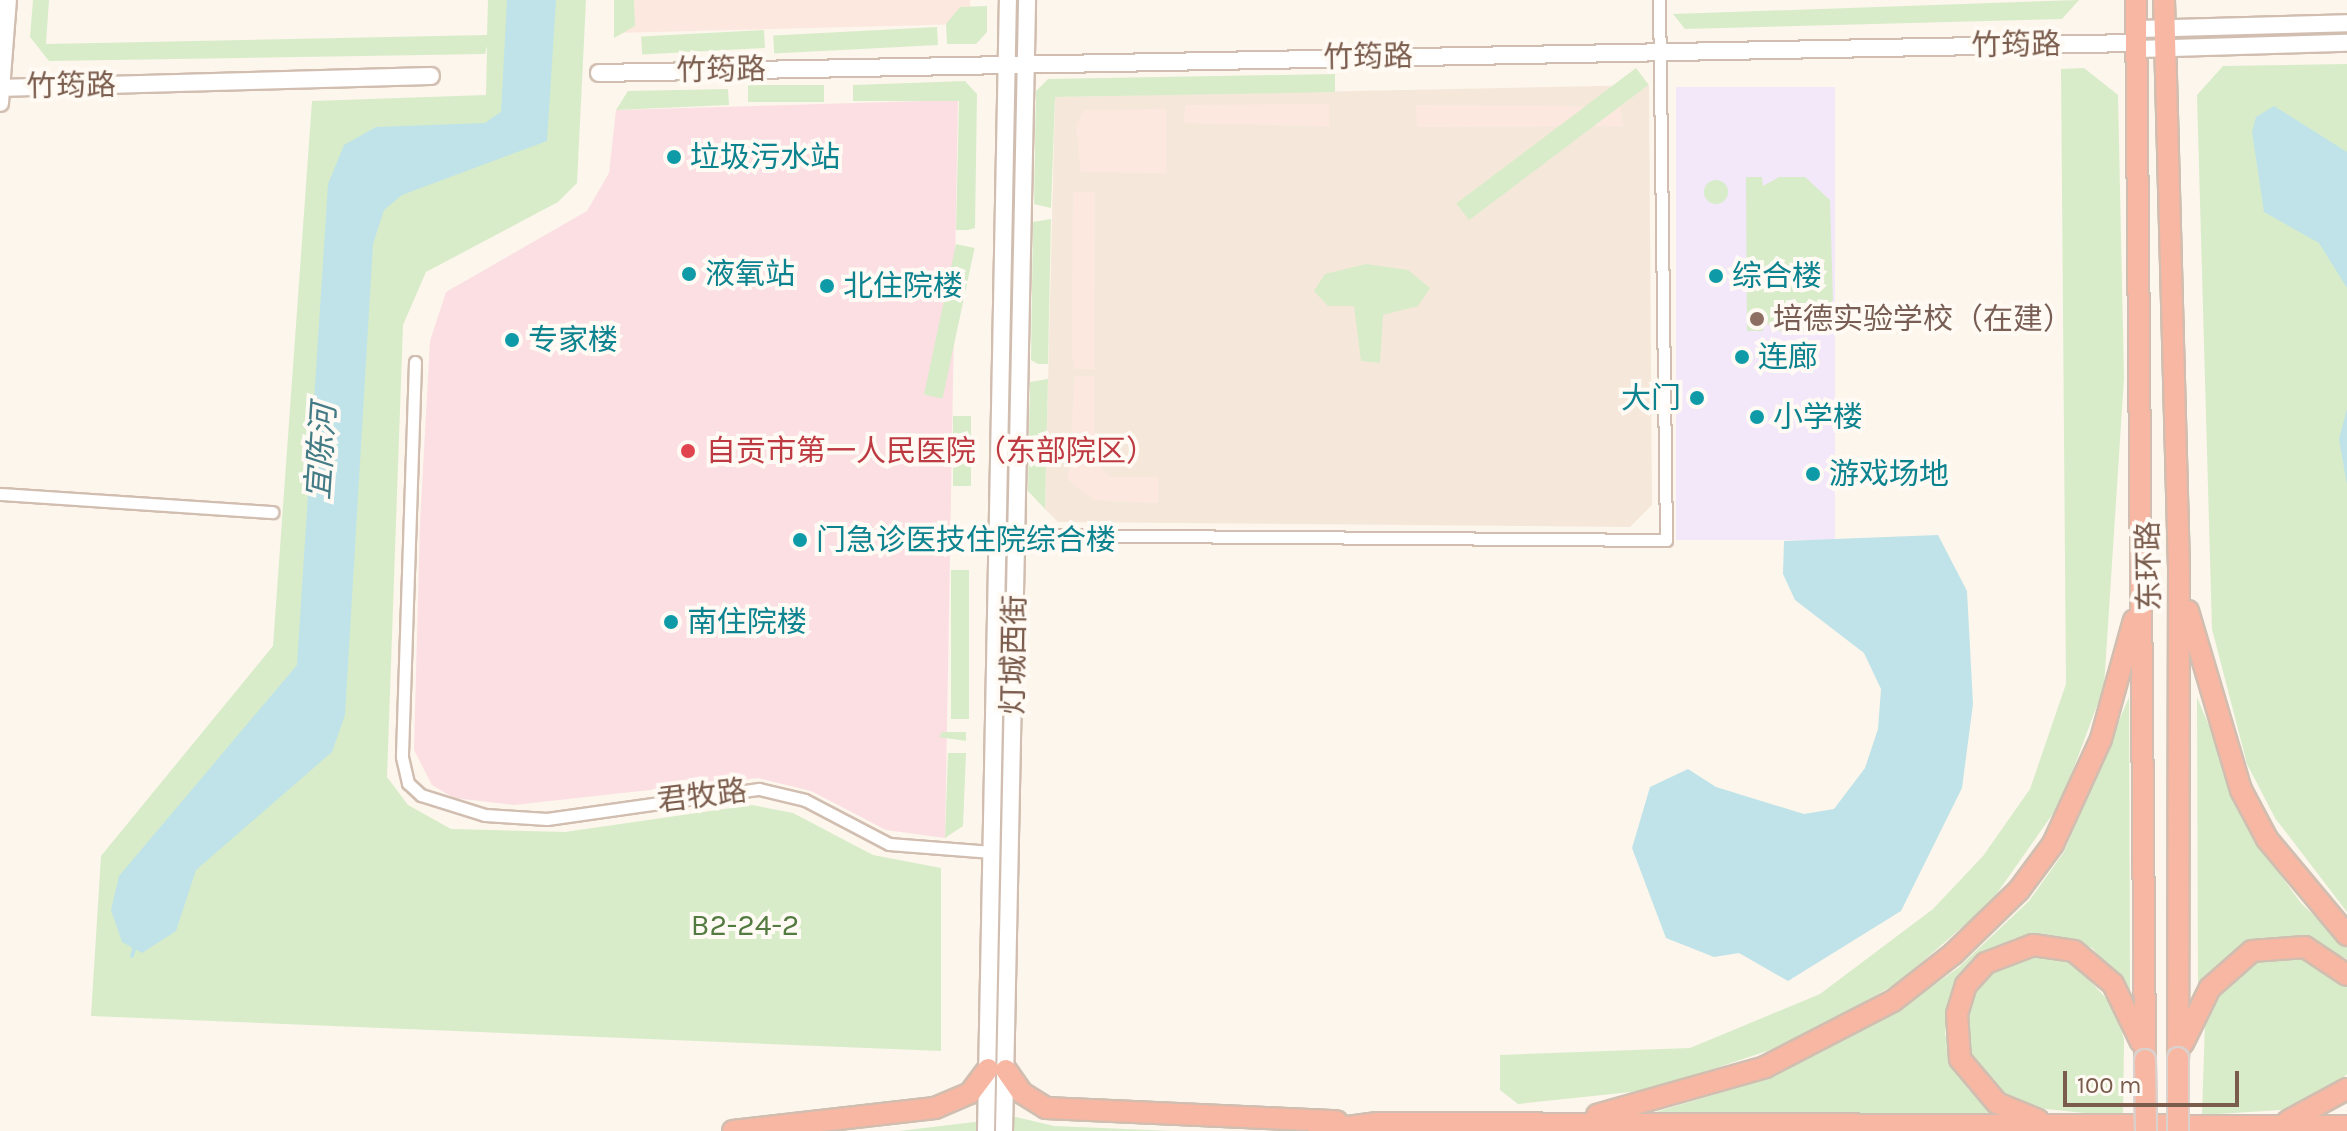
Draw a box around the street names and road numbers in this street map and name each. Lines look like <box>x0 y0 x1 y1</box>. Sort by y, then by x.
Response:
street label: 竹筠路 <box>1971 26 2061 64</box>
street label: 竹筠路 <box>1323 38 1413 76</box>
street label: 竹筠路 <box>676 51 766 89</box>
street label: 竹筠路 <box>26 67 116 105</box>
street label: 东环路 <box>2130 521 2168 611</box>
street label: 灯城西街 <box>995 595 1033 715</box>
street label: 君牧路 <box>655 773 749 819</box>

